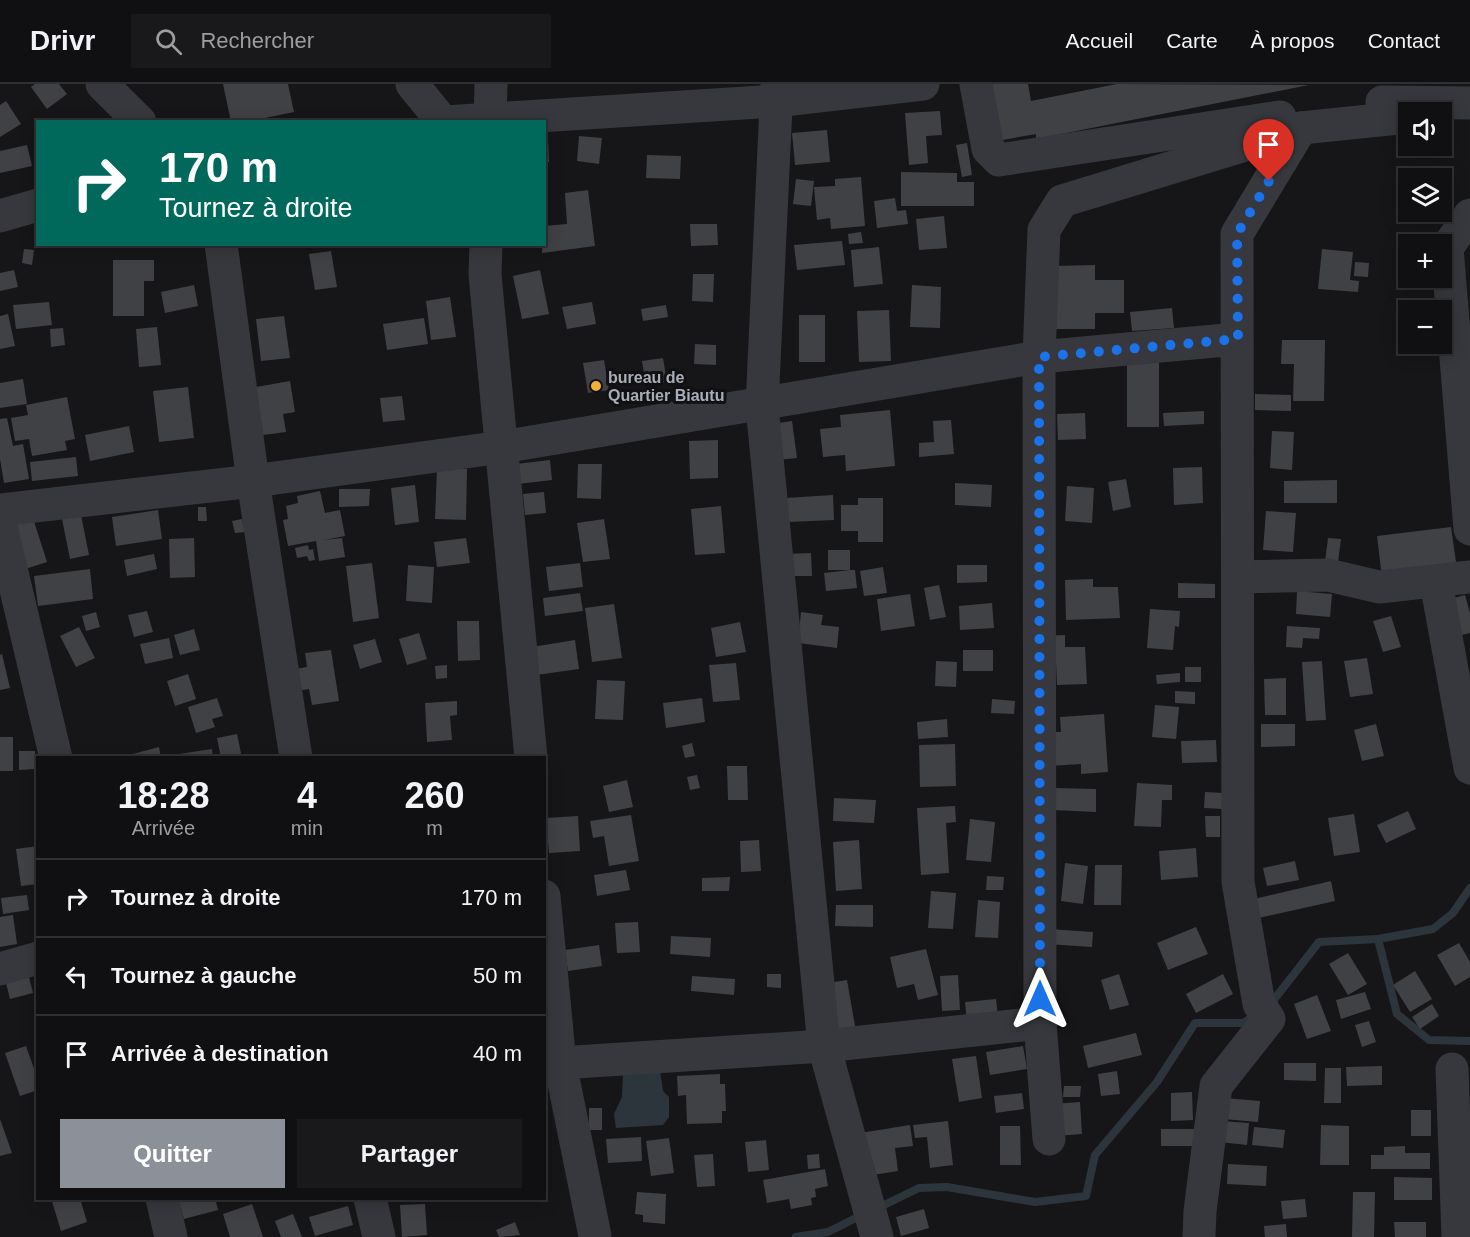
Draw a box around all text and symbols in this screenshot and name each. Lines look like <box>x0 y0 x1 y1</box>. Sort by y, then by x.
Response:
search box <box>131 14 551 68</box>
text: Drivr <box>30 25 95 56</box>
icon: search <box>152 25 185 58</box>
text: Rechercher <box>200 28 314 53</box>
text: Accueil <box>1066 29 1133 52</box>
text: Carte <box>1166 29 1218 52</box>
text: À propos <box>1251 29 1335 52</box>
text: Contact <box>1368 29 1440 52</box>
map controls <box>1398 102 1452 354</box>
button: sound <box>1398 102 1452 156</box>
pin <box>1243 119 1294 181</box>
icon: arrive <box>1252 128 1285 161</box>
icon: right <box>60 144 138 222</box>
text: 170 m <box>159 144 278 191</box>
button: layers <box>1398 168 1452 222</box>
text: Tournez à droite <box>159 193 353 223</box>
button: + <box>1398 234 1452 288</box>
button: − <box>1398 300 1452 354</box>
place label: bureau de Quartier Biautu <box>608 369 724 404</box>
marker: bureau de Quartier Biautu <box>589 379 603 393</box>
text: 18:28 <box>117 775 209 816</box>
text: 4 <box>297 775 317 816</box>
text: 260 <box>404 775 465 816</box>
text: Arrivée <box>132 817 195 839</box>
text: min <box>291 817 323 839</box>
text: m <box>426 817 443 839</box>
icon: right <box>60 882 93 915</box>
text: Tournez à droite <box>111 885 281 910</box>
text: 170 m <box>461 885 522 910</box>
icon: left <box>60 960 93 993</box>
text: Tournez à gauche <box>111 963 296 988</box>
text: 50 m <box>473 963 522 988</box>
position arrow <box>1008 967 1072 1031</box>
icon: arrive <box>60 1038 93 1071</box>
text: Arrivée à destination <box>111 1041 329 1066</box>
text: 40 m <box>473 1041 522 1066</box>
button: Quitter <box>60 1119 285 1188</box>
button: Partager <box>297 1119 522 1188</box>

